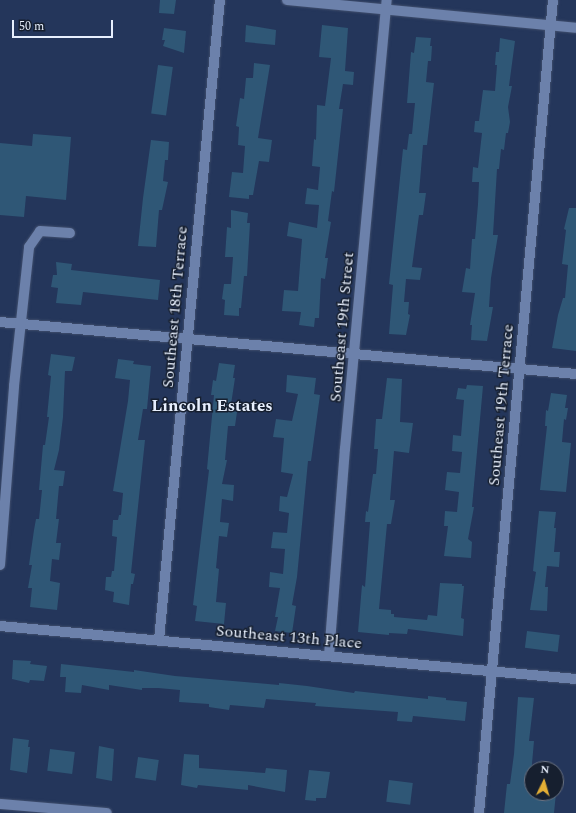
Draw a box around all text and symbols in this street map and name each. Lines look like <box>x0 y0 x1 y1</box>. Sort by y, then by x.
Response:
scale bar <box>14 12 115 38</box>
text: 50 m <box>19 17 44 36</box>
street label: Southeast 18th Terrace <box>158 225 192 389</box>
street label: Southeast 19th Street <box>326 251 358 403</box>
street label: Southeast 19th Terrace <box>484 323 518 487</box>
district label: Lincoln Estates <box>151 397 273 417</box>
street label: Southeast 13th Place <box>215 621 363 653</box>
north arrow <box>524 761 564 801</box>
text: N <box>540 761 550 778</box>

